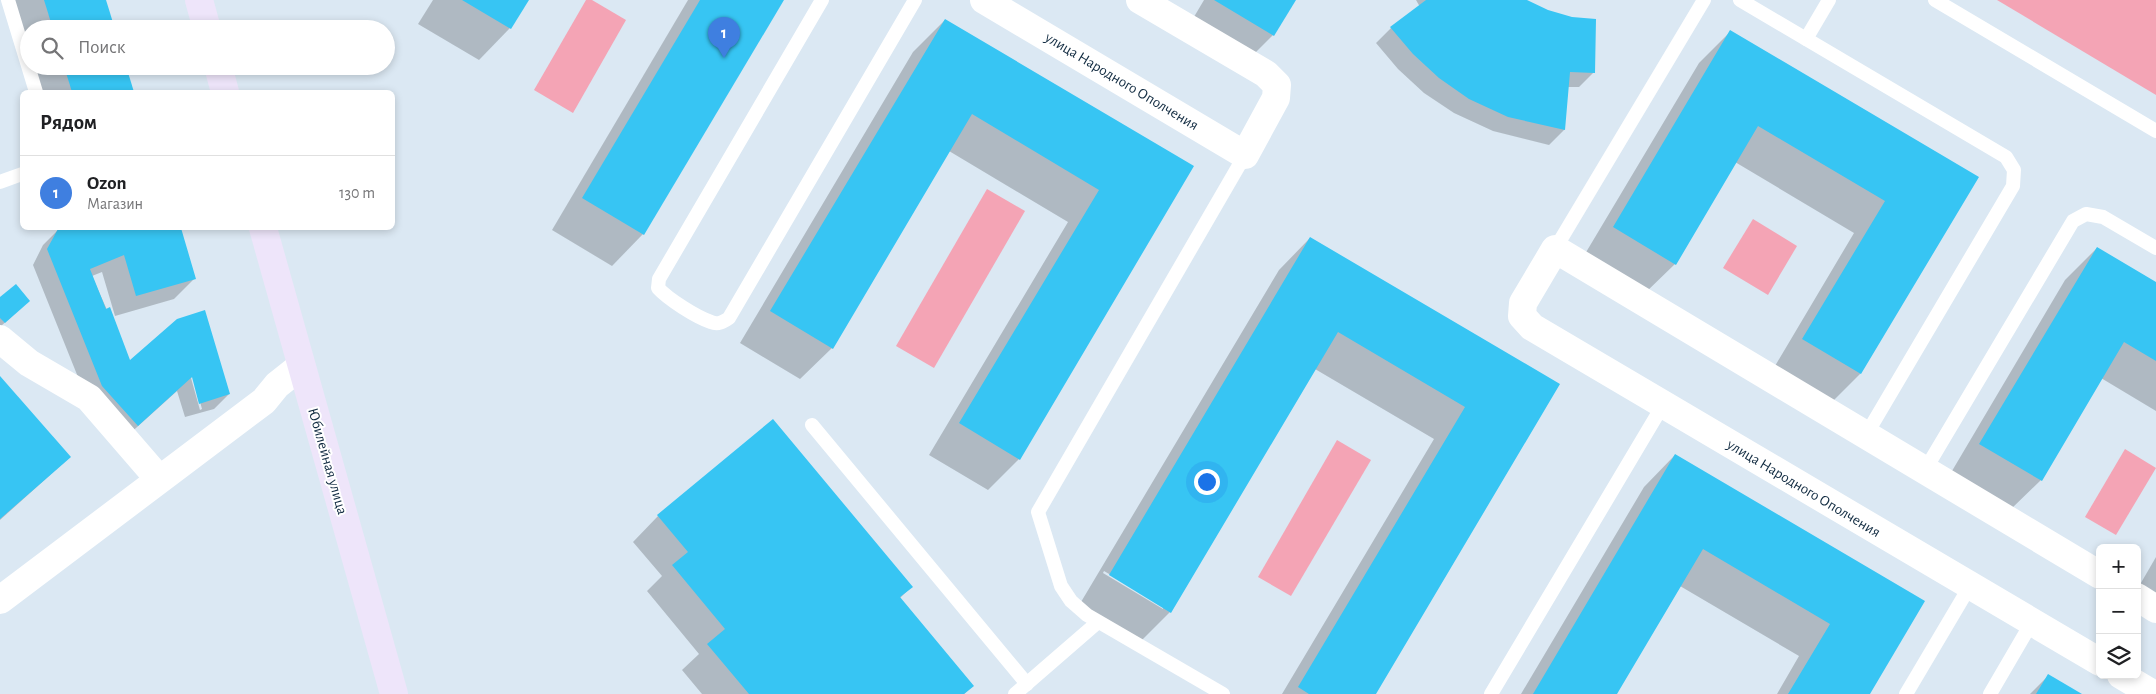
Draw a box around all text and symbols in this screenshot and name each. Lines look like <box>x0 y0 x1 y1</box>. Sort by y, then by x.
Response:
pin: 1 <box>708 17 740 58</box>
search box <box>20 20 395 75</box>
street label: улица Народного Ополчения <box>1042 29 1201 133</box>
icon: search <box>38 34 66 62</box>
text: Поиск <box>78 38 125 57</box>
text: Рядом <box>40 112 97 133</box>
text: Ozon <box>87 174 126 193</box>
text: 1 <box>53 185 59 201</box>
text: 130 m <box>339 185 375 201</box>
text: Магазин <box>87 196 143 212</box>
street label: Юбилейная улица <box>305 406 350 516</box>
street label: улица Народного Ополчения <box>1724 436 1883 540</box>
your location <box>1194 469 1220 495</box>
map controls <box>2096 544 2141 679</box>
button: + <box>2096 544 2141 589</box>
button: − <box>2096 589 2141 634</box>
button: layers <box>2096 634 2141 679</box>

